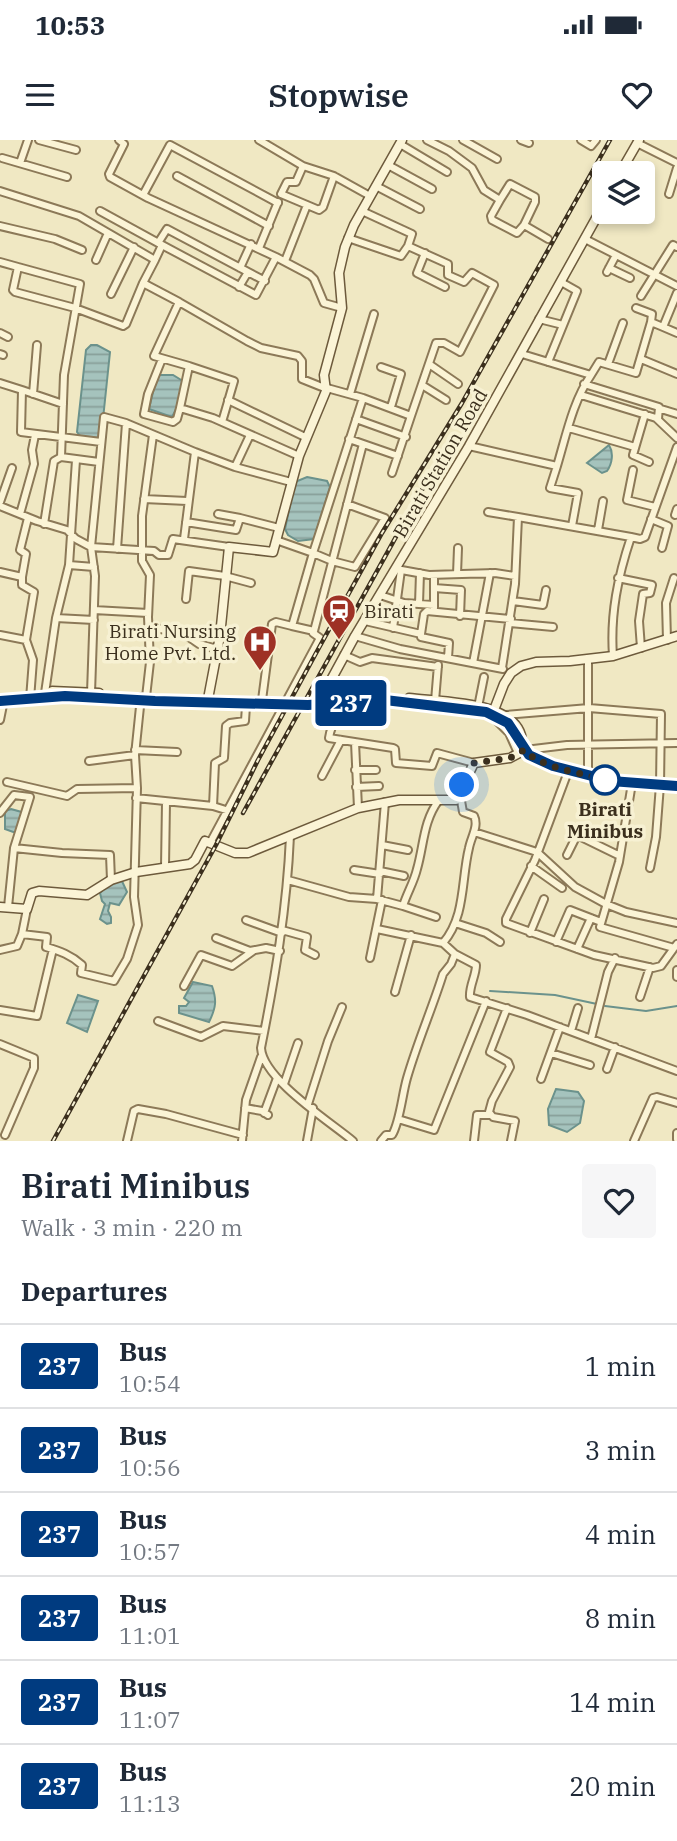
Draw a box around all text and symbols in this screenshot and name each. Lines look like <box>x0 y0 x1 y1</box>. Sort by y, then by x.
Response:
text: 10:53 <box>35 8 105 42</box>
text: Stopwise <box>268 74 409 116</box>
icon: menu <box>21 76 59 114</box>
icon: heart <box>618 76 656 114</box>
map controls <box>592 161 655 224</box>
button: layers <box>592 161 655 224</box>
street label: Birati Station Road <box>388 384 492 542</box>
station icon: Birati <box>320 592 358 641</box>
place label: Birati <box>364 599 414 623</box>
place label: Birati Nursing Home Pvt. Ltd. <box>104 619 237 665</box>
hospital icon: Birati Nursing Home Pvt. Ltd. <box>241 623 279 672</box>
line badge: 237 <box>311 680 391 726</box>
text: 237 <box>329 687 373 719</box>
marker: Birati Minibus <box>590 765 620 795</box>
your location <box>444 767 479 802</box>
place label: Birati Minibus <box>567 797 643 843</box>
text: Birati Minibus <box>21 1164 250 1207</box>
button: heart <box>582 1164 656 1238</box>
text: Walk · 3 min · 220 m <box>21 1212 243 1242</box>
text: Departures <box>21 1274 167 1308</box>
text: Bus <box>119 1334 167 1368</box>
text: 1 min <box>585 1349 656 1383</box>
text: 237 <box>38 1350 81 1382</box>
text: 10:54 <box>119 1368 181 1398</box>
text: Bus <box>119 1418 167 1452</box>
text: 3 min <box>585 1433 656 1467</box>
text: 237 <box>38 1434 81 1466</box>
text: 10:56 <box>119 1452 181 1482</box>
text: Bus <box>119 1502 167 1536</box>
text: 4 min <box>585 1517 656 1551</box>
text: 237 <box>38 1518 81 1550</box>
text: 10:57 <box>119 1536 181 1566</box>
text: Bus <box>119 1586 167 1620</box>
text: 8 min <box>585 1601 656 1635</box>
text: 237 <box>38 1602 81 1634</box>
text: 11:01 <box>119 1620 181 1650</box>
text: Bus <box>119 1670 167 1704</box>
text: 14 min <box>569 1685 656 1719</box>
text: 237 <box>38 1686 81 1718</box>
text: 11:07 <box>119 1704 181 1734</box>
text: Bus <box>119 1754 167 1788</box>
text: 20 min <box>569 1769 656 1803</box>
text: 237 <box>38 1770 81 1802</box>
text: 11:13 <box>119 1788 181 1818</box>

